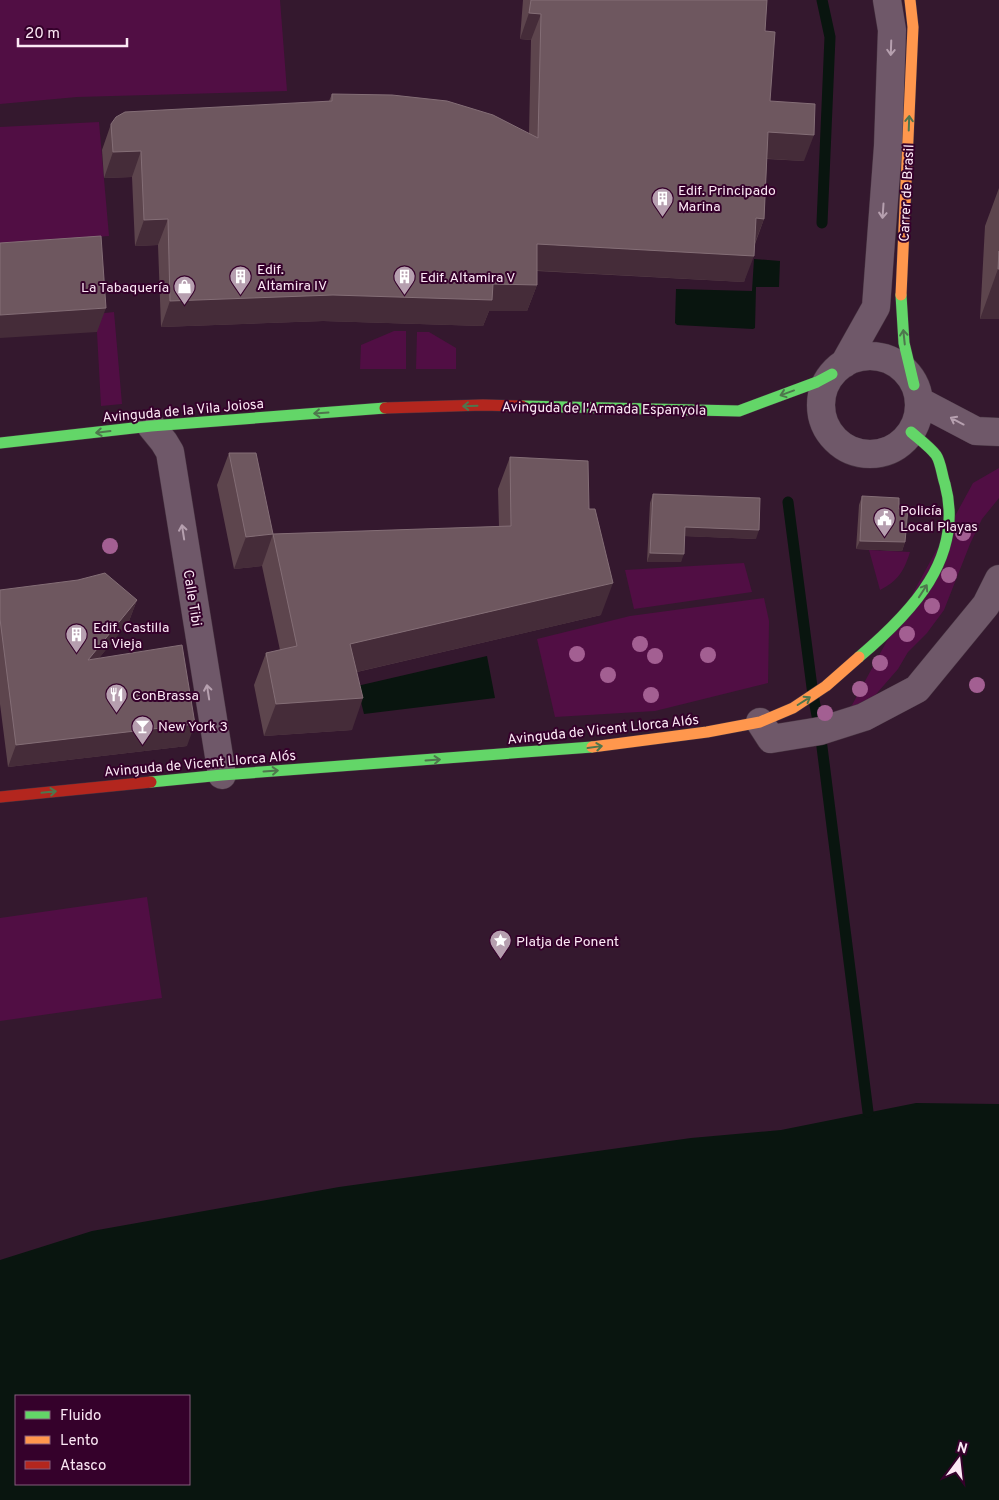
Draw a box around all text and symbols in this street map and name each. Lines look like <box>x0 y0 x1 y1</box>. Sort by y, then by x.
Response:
scale bar <box>18 15 126 47</box>
text: 20 m <box>25 25 60 44</box>
one-way arrow <box>887 40 896 56</box>
one-way arrow <box>905 115 914 131</box>
street label: Carrer de Brasil <box>896 144 919 242</box>
place label: Edif. Principado Marina <box>678 183 776 216</box>
building icon: Edif. Principado Marina <box>650 186 674 217</box>
one-way arrow <box>879 202 888 218</box>
place label: Edif. Altamira IV <box>257 262 327 295</box>
building icon: Edif. Altamira IV <box>229 265 253 296</box>
building icon: Edif. Altamira V <box>392 265 416 296</box>
place label: Edif. Altamira V <box>420 270 515 287</box>
shop icon: La Tabaquería <box>173 275 197 306</box>
place label: La Tabaquería <box>81 280 169 297</box>
one-way arrow <box>899 330 908 346</box>
one-way arrow <box>780 389 795 398</box>
street label: Avinguda de la Vila Joiosa <box>102 396 264 427</box>
street label: Avinguda de l'Armada Espanyola <box>502 399 706 420</box>
one-way arrow <box>463 401 479 410</box>
one-way arrow <box>313 408 329 417</box>
one-way arrow <box>950 416 965 426</box>
one-way arrow <box>95 427 111 437</box>
place label: Policía Local Playas <box>900 503 978 536</box>
public building icon: Policía Local Playas <box>872 506 896 537</box>
one-way arrow <box>177 524 187 540</box>
street label: Calle Tibi <box>179 569 204 628</box>
one-way arrow <box>918 584 928 598</box>
place label: Edif. Castilla La Vieja <box>93 620 169 653</box>
building icon: Edif. Castilla La Vieja <box>65 623 89 654</box>
restaurant icon: ConBrassa <box>104 683 128 714</box>
one-way arrow <box>203 684 213 700</box>
place label: ConBrassa <box>132 688 199 705</box>
one-way arrow <box>797 695 811 705</box>
street label: Avinguda de Vicent Llorca Alós <box>507 712 700 749</box>
bar icon: New York 3 <box>130 714 154 745</box>
place label: New York 3 <box>158 719 228 736</box>
one-way arrow <box>586 742 602 752</box>
street label: Avinguda de Vicent Llorca Alós <box>103 748 297 781</box>
one-way arrow <box>425 755 441 765</box>
one-way arrow <box>262 767 278 776</box>
one-way arrow <box>40 788 56 797</box>
place icon: Platja de Ponent <box>488 929 512 960</box>
place label: Platja de Ponent <box>516 934 619 951</box>
legend <box>15 1395 190 1485</box>
text: Fluido <box>60 1407 101 1426</box>
text: Lento <box>60 1432 99 1451</box>
north arrow <box>934 1435 984 1485</box>
text: N <box>955 1439 969 1458</box>
text: Atasco <box>60 1457 106 1476</box>

